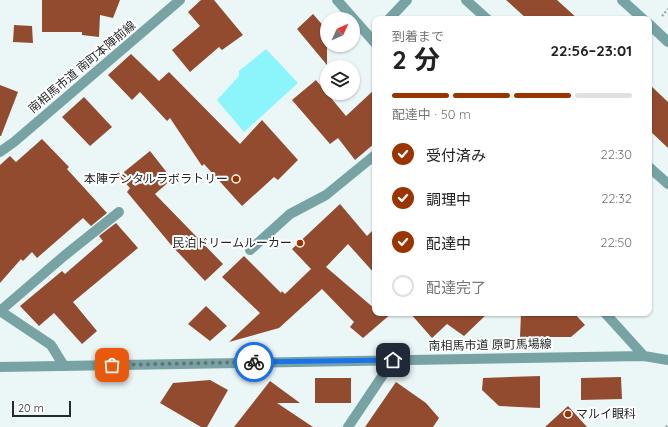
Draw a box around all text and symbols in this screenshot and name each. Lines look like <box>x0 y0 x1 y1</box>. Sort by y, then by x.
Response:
north arrow <box>320 12 360 52</box>
map controls <box>320 12 360 100</box>
street label: 南相馬市道 南町本陣前線 <box>25 17 138 116</box>
text: 到着まで <box>392 28 444 44</box>
text: 22:56–23:01 <box>550 41 632 60</box>
text: 2 分 <box>392 43 440 76</box>
button: layers <box>320 60 360 100</box>
text: 配達中 · 50 m <box>392 106 471 122</box>
icon: check <box>392 143 414 165</box>
text: 受付済み <box>426 146 486 165</box>
text: 22:30 <box>601 146 632 162</box>
place label: 本陣デンタルラボラトリー <box>84 171 228 186</box>
marker: 本陣デンタルラボラトリー <box>231 174 241 184</box>
icon: check <box>392 187 414 209</box>
text: 調理中 <box>426 190 471 209</box>
text: 22:32 <box>601 190 632 206</box>
icon: check <box>392 231 414 253</box>
text: 配達中 <box>426 234 471 253</box>
text: 22:50 <box>600 234 632 250</box>
place label: 民泊ドリームルーカー <box>172 235 292 250</box>
marker: 民泊ドリームルーカー <box>295 238 305 248</box>
text: 配達完了 <box>426 278 486 297</box>
street label: 南相馬市道 原町馬場線 <box>428 336 552 353</box>
courier <box>234 342 274 382</box>
pin <box>376 343 410 377</box>
pin <box>95 348 129 382</box>
icon: home <box>382 349 404 371</box>
icon: bike <box>243 351 265 373</box>
icon: bag <box>101 354 123 376</box>
scale bar <box>12 399 71 418</box>
text: 20 m <box>18 401 44 415</box>
place label: マルイ眼科 <box>576 406 636 421</box>
marker: マルイ眼科 <box>563 409 573 419</box>

